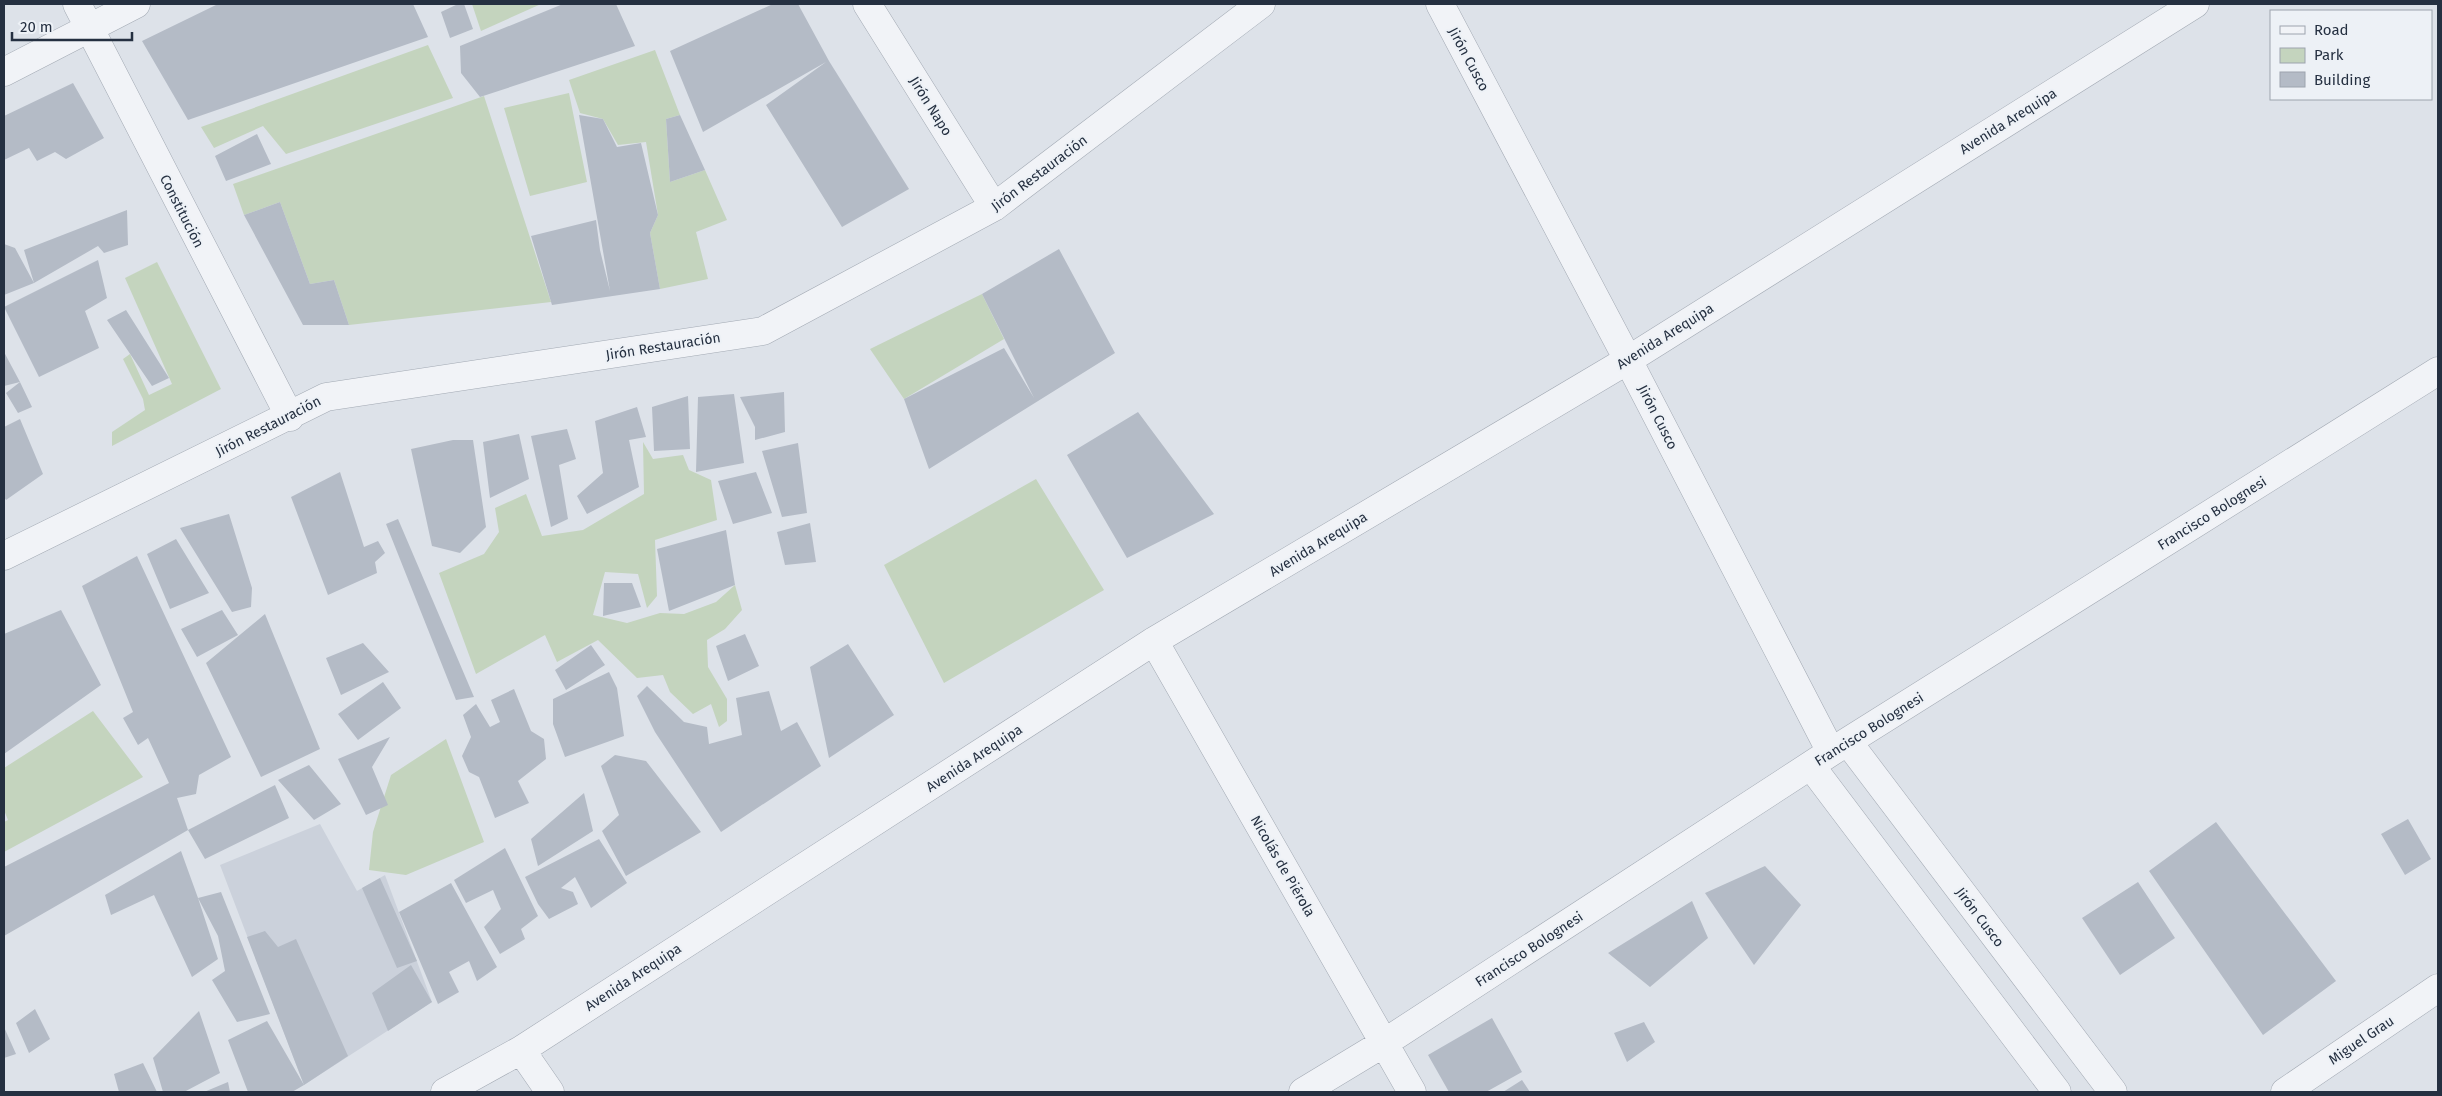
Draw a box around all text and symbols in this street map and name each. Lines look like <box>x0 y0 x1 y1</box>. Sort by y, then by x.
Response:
scale bar <box>12 10 132 42</box>
legend <box>2270 10 2432 100</box>
text: 20 m <box>20 18 53 36</box>
text: Road <box>2314 21 2349 39</box>
street label: Jirón Cusco <box>1445 24 1493 94</box>
text: Park <box>2314 46 2344 64</box>
text: Building <box>2314 71 2370 89</box>
street label: Jirón Napo <box>906 73 956 139</box>
street label: Avenida Arequipa <box>1957 85 2060 158</box>
street label: Jirón Restauración <box>988 132 1091 215</box>
street label: Constitución <box>156 172 207 251</box>
street label: Avenida Arequipa <box>1614 300 1717 373</box>
street label: Jirón Restauración <box>604 329 722 364</box>
street label: Jirón Cusco <box>1634 382 1681 452</box>
street label: Jirón Restauración <box>213 393 324 460</box>
street label: Francisco Bolognesi <box>2155 473 2270 554</box>
street label: Avenida Arequipa <box>1266 508 1370 580</box>
street label: Francisco Bolognesi <box>1812 689 1927 770</box>
street label: Avenida Arequipa <box>923 721 1026 796</box>
street label: Nicolás de Piérola <box>1247 813 1318 920</box>
street label: Jirón Cusco <box>1952 884 2008 950</box>
street label: Francisco Bolognesi <box>1472 908 1586 991</box>
street label: Avenida Arequipa <box>582 940 685 1015</box>
street label: Miguel Grau <box>2325 1012 2397 1068</box>

